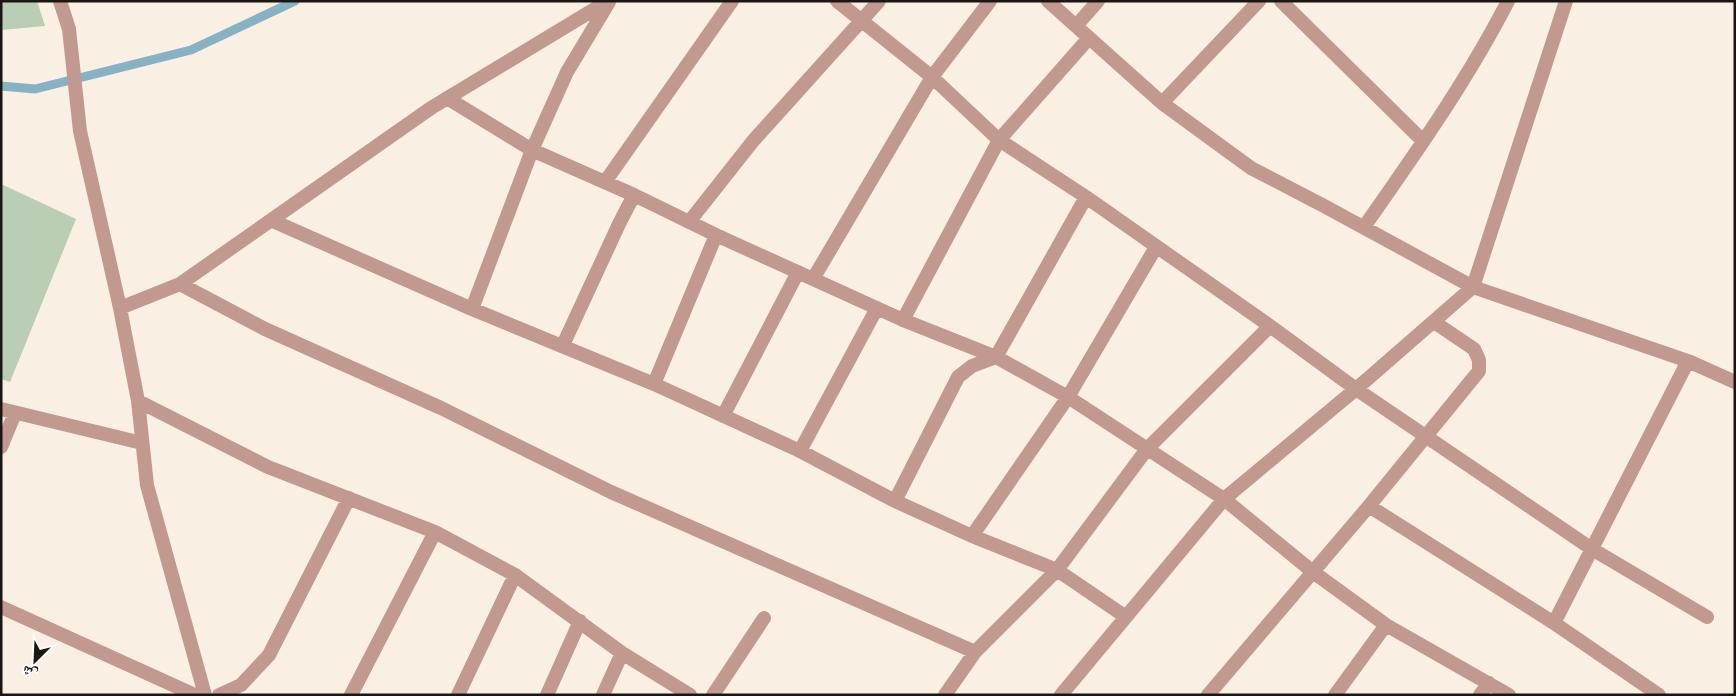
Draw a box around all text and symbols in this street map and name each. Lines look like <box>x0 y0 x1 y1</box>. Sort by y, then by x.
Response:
north arrow <box>10 636 60 686</box>
text: ش <box>19 662 40 684</box>

